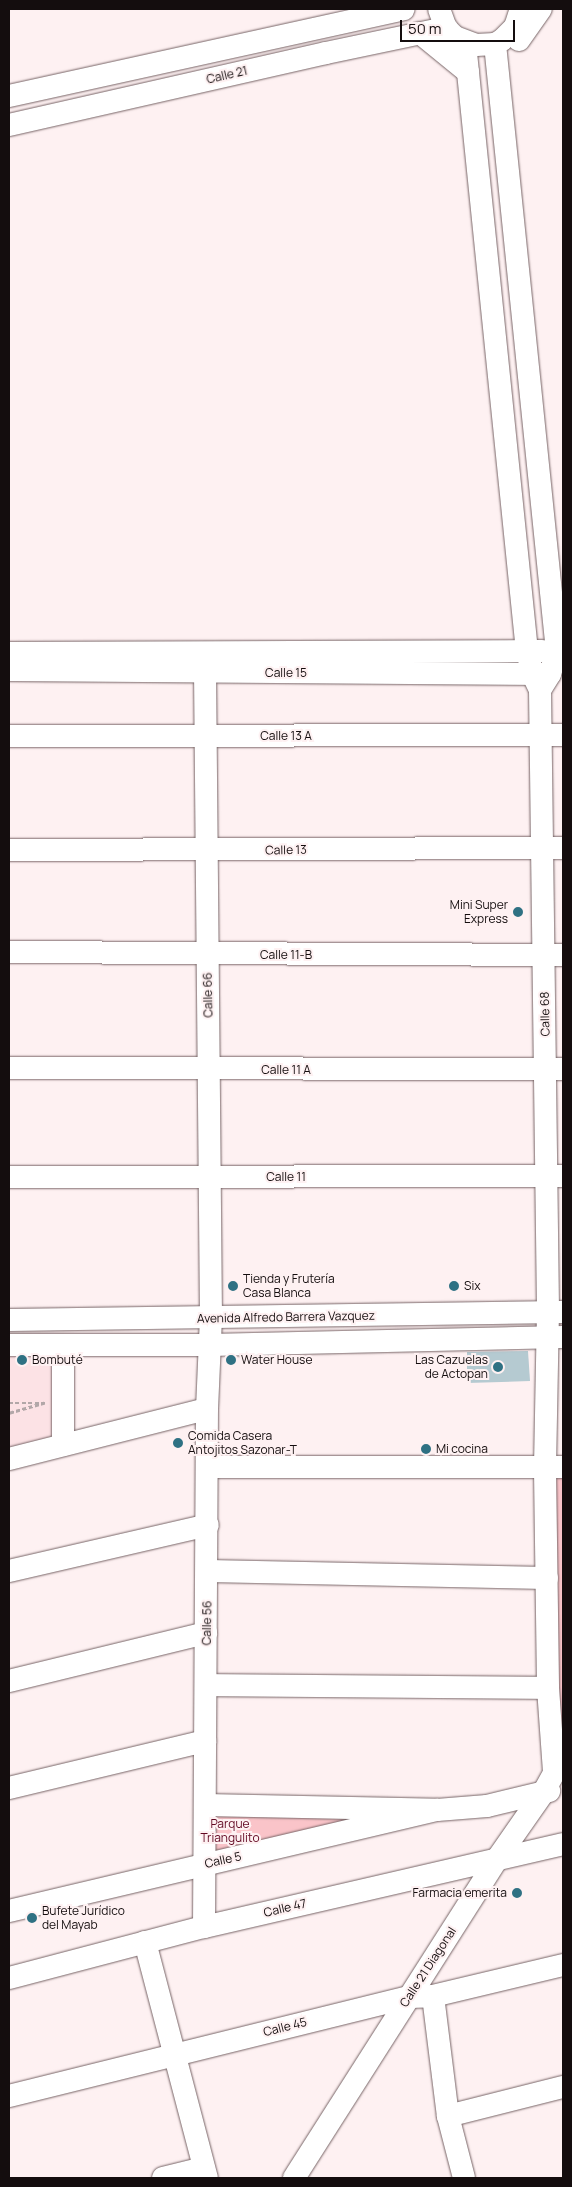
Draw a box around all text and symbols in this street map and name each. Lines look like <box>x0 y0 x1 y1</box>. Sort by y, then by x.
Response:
scale bar <box>402 10 517 42</box>
text: 50 m <box>408 18 442 39</box>
street label: Calle 21 <box>205 63 249 87</box>
street label: Calle 15 <box>265 666 307 680</box>
street label: Calle 13 A <box>260 729 312 743</box>
street label: Calle 13 <box>265 842 307 858</box>
place label: Mini Super Express <box>450 898 508 926</box>
marker: Mini Super Express <box>512 906 524 918</box>
street label: Calle 11-B <box>260 948 312 962</box>
street label: Calle 66 <box>200 972 216 1018</box>
street label: Calle 68 <box>537 992 553 1036</box>
street label: Calle 11 A <box>261 1063 311 1077</box>
street label: Calle 11 <box>266 1170 306 1184</box>
place label: Tienda y Frutería Casa Blanca <box>243 1272 335 1300</box>
place label: Six <box>464 1279 481 1293</box>
marker: Tienda y Frutería Casa Blanca <box>227 1280 239 1292</box>
marker: Six <box>448 1280 460 1292</box>
street label: Avenida Alfredo Barrera Vazquez <box>197 1308 375 1326</box>
place label: Bombuté <box>32 1353 83 1367</box>
place label: Water House <box>241 1353 312 1367</box>
place label: Las Cazuelas de Actopan <box>415 1353 488 1381</box>
marker: Bombuté <box>16 1354 28 1366</box>
marker: Water House <box>225 1354 237 1366</box>
marker: Las Cazuelas de Actopan <box>492 1361 504 1373</box>
place label: Comida Casera Antojitos Sazonar-T <box>188 1429 297 1457</box>
marker: Comida Casera Antojitos Sazonar-T <box>172 1437 184 1449</box>
place label: Mi cocina <box>436 1442 488 1456</box>
marker: Mi cocina <box>420 1443 432 1455</box>
street label: Calle 56 <box>199 1601 215 1645</box>
park label: Parque Triangulito <box>201 1817 259 1845</box>
street label: Calle 5 <box>203 1849 243 1871</box>
place label: Farmacia emerita <box>412 1886 507 1900</box>
marker: Farmacia emerita <box>511 1887 523 1899</box>
street label: Calle 47 <box>262 1896 308 1920</box>
place label: Bufete Jurídico del Mayab <box>42 1904 125 1932</box>
marker: Bufete Jurídico del Mayab <box>26 1912 38 1924</box>
street label: Calle 21 Diagonal <box>397 1924 459 2010</box>
street label: Calle 45 <box>262 2015 308 2039</box>

